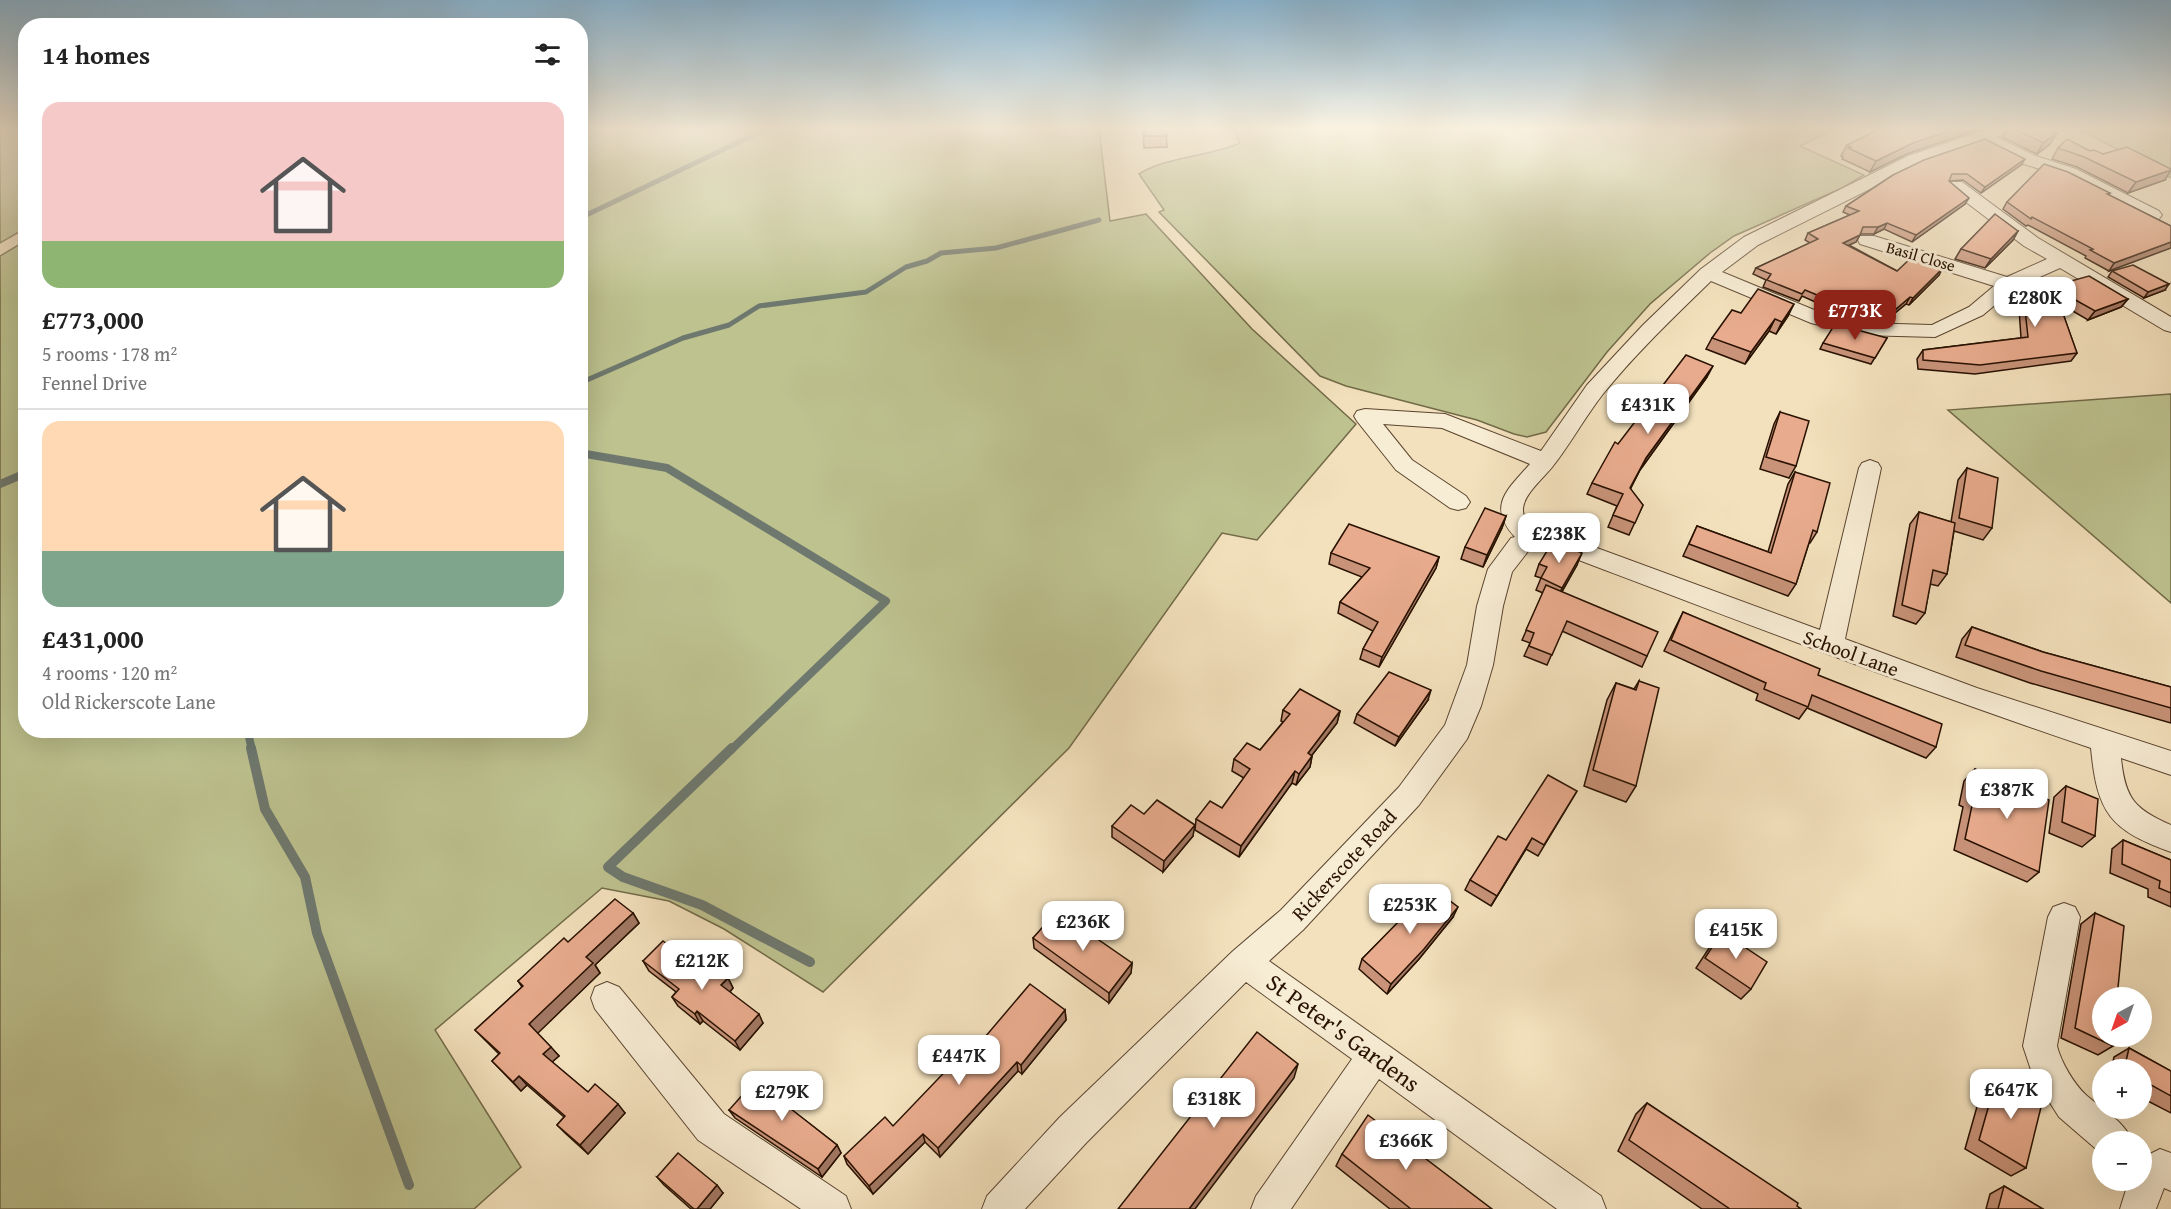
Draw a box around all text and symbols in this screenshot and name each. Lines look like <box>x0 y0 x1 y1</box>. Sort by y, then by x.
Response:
text: 14 homes <box>42 35 150 74</box>
icon: filters <box>531 38 564 71</box>
icon: home <box>249 141 357 249</box>
street label: Basil Close <box>1884 235 1958 277</box>
pin: £280K <box>1993 277 2077 328</box>
text: £280K <box>2008 282 2062 311</box>
pin: £773K <box>1813 290 1897 341</box>
text: £773K <box>1828 295 1882 324</box>
text: £773,000 <box>42 300 144 339</box>
text: 5 rooms · 178 m² <box>42 339 177 368</box>
text: Fennel Drive <box>42 368 147 397</box>
pin: £431K <box>1606 384 1690 435</box>
text: £431K <box>1621 389 1675 418</box>
icon: home <box>249 460 357 568</box>
pin: £238K <box>1517 513 1601 564</box>
text: £238K <box>1532 518 1586 547</box>
text: £431,000 <box>42 619 144 658</box>
street label: School Lane <box>1799 622 1903 683</box>
text: 4 rooms · 120 m² <box>42 658 177 687</box>
text: Old Rickerscote Lane <box>42 687 216 716</box>
pin: £387K <box>1965 769 2049 820</box>
text: £387K <box>1980 774 2034 803</box>
street label: Rickerscote Road <box>1284 802 1403 927</box>
pin: £253K <box>1368 884 1452 935</box>
text: £253K <box>1383 889 1437 918</box>
pin: £236K <box>1041 901 1125 952</box>
text: £236K <box>1056 906 1110 935</box>
pin: £415K <box>1694 909 1778 960</box>
text: £415K <box>1709 914 1763 943</box>
pin: £212K <box>660 940 744 991</box>
text: £212K <box>675 945 729 974</box>
street label: St Peter's Gardens <box>1259 965 1427 1100</box>
north arrow <box>2092 987 2152 1047</box>
map controls <box>2092 987 2152 1191</box>
pin: £447K <box>917 1035 1001 1086</box>
text: £447K <box>932 1040 986 1069</box>
button: + <box>2092 1059 2152 1119</box>
pin: £647K <box>1969 1069 2053 1120</box>
pin: £279K <box>740 1071 824 1122</box>
text: £647K <box>1984 1074 2038 1103</box>
text: £279K <box>755 1076 809 1105</box>
pin: £318K <box>1172 1078 1256 1129</box>
text: £318K <box>1187 1083 1241 1112</box>
pin: £366K <box>1364 1120 1448 1171</box>
text: £366K <box>1379 1125 1433 1154</box>
button: − <box>2092 1131 2152 1191</box>

